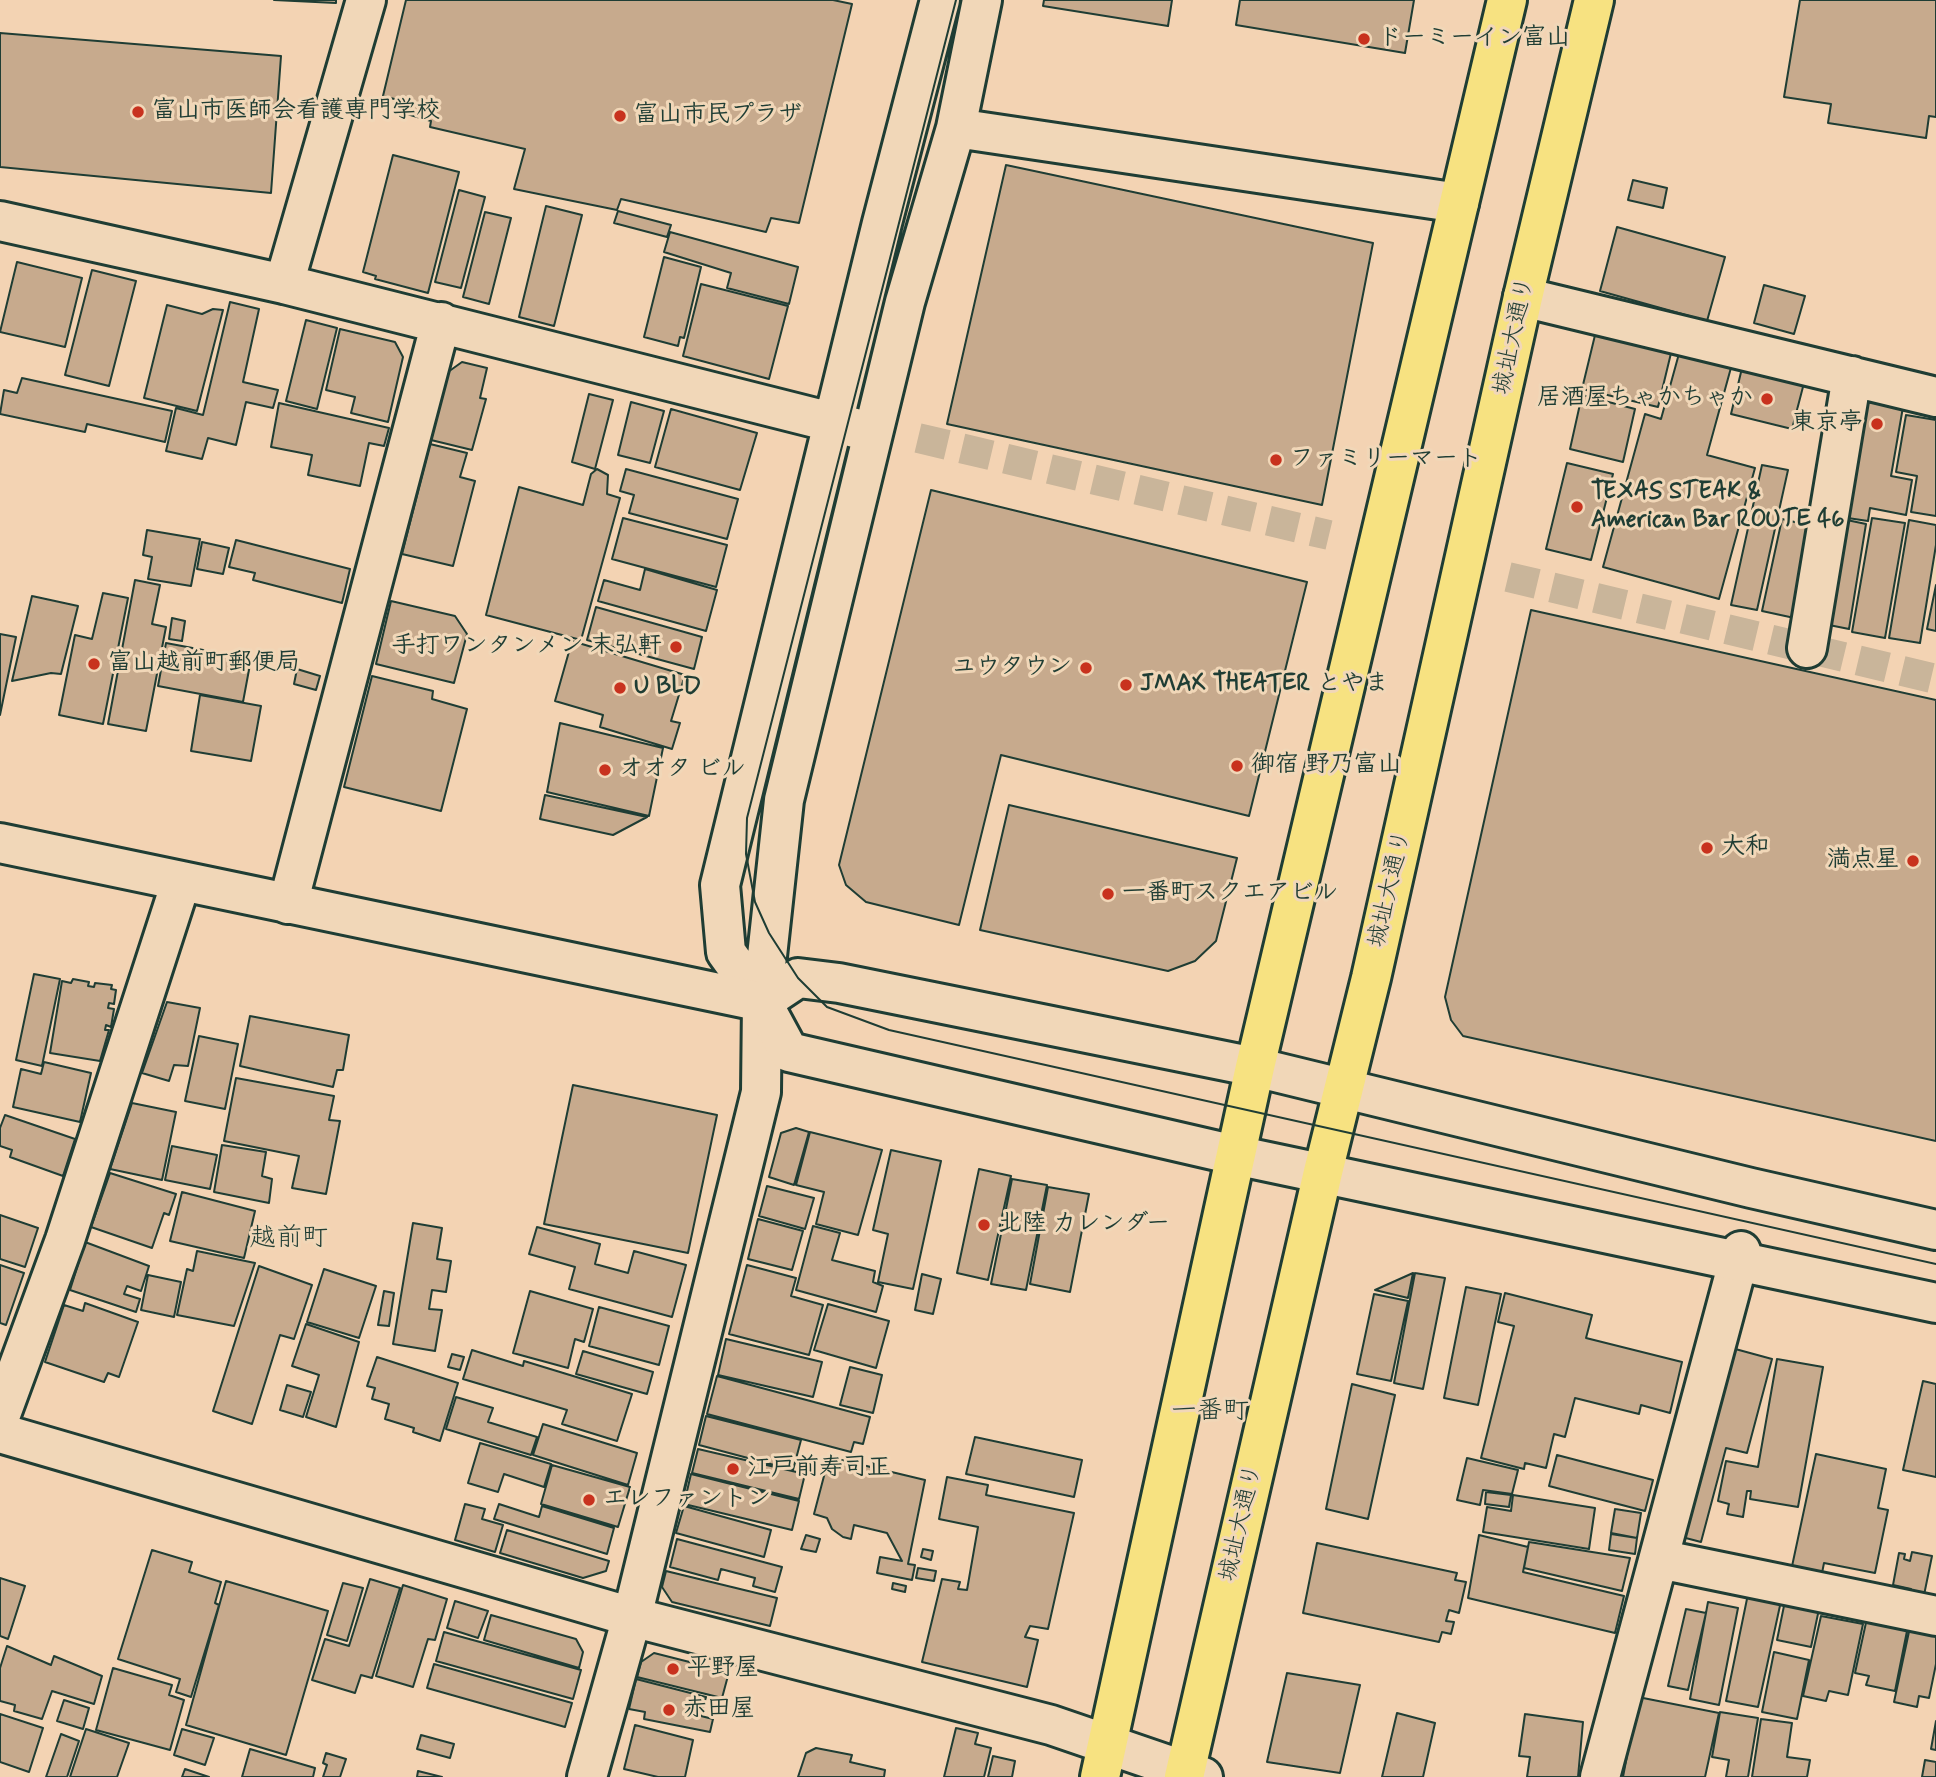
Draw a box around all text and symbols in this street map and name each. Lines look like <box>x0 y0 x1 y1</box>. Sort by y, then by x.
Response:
place label: ドーミーイン富山 <box>1378 25 1570 53</box>
marker: ドーミーイン富山 <box>1356 31 1372 47</box>
place label: 富山市医師会看護専門学校 <box>152 98 440 126</box>
place label: 富山市民プラザ <box>634 102 802 130</box>
marker: 富山市医師会看護専門学校 <box>130 104 146 120</box>
marker: 富山市民プラザ <box>612 108 628 124</box>
street label: 城址大通り <box>1488 274 1542 398</box>
place label: 居酒屋ちゃかちゃか <box>1537 385 1753 413</box>
marker: 居酒屋ちゃかちゃか <box>1759 391 1775 407</box>
place label: 東京亭 <box>1791 410 1863 438</box>
marker: 東京亭 <box>1869 416 1885 432</box>
place label: ファミリーマート <box>1290 446 1482 474</box>
marker: ファミリーマート <box>1268 452 1284 468</box>
place label: TEXAS STEAK & American Bar ROUTE 46 <box>1591 479 1845 535</box>
marker: TEXAS STEAK & American Bar ROUTE 46 <box>1569 499 1585 515</box>
place label: 手打ワンタンメン 末弘軒 <box>392 633 662 661</box>
marker: 手打ワンタンメン 末弘軒 <box>668 639 684 655</box>
place label: 富山越前町郵便局 <box>108 650 300 678</box>
place label: ユウタウン <box>952 654 1072 682</box>
marker: 富山越前町郵便局 <box>86 656 102 672</box>
marker: ユウタウン <box>1078 660 1094 676</box>
place label: JMAX THEATER とやま <box>1140 671 1389 699</box>
place label: U BLD <box>634 674 701 702</box>
marker: JMAX THEATER とやま <box>1118 677 1134 693</box>
marker: U BLD <box>612 680 628 696</box>
place label: 御宿 野乃富山 <box>1251 752 1401 780</box>
place label: オオタ ビル <box>619 756 745 784</box>
marker: 御宿 野乃富山 <box>1229 758 1245 774</box>
marker: オオタ ビル <box>597 762 613 778</box>
street label: 城址大通り <box>1363 827 1419 951</box>
place label: 大和 <box>1721 834 1769 862</box>
marker: 大和 <box>1699 840 1715 856</box>
place label: 満点星 <box>1827 847 1899 875</box>
marker: 満点星 <box>1905 853 1921 869</box>
place label: 一番町スクエアビル <box>1122 880 1338 908</box>
marker: 一番町スクエアビル <box>1100 886 1116 902</box>
place label: 北陸 カレンダー <box>998 1211 1170 1239</box>
marker: 北陸 カレンダー <box>976 1217 992 1233</box>
district label: 越前町 <box>250 1224 328 1256</box>
district label: 一番町 <box>1171 1397 1249 1429</box>
place label: 江戸前寿司正 <box>747 1455 891 1483</box>
marker: 江戸前寿司正 <box>725 1461 741 1477</box>
street label: 城址大通り <box>1214 1461 1270 1585</box>
place label: エレファントン <box>603 1486 771 1514</box>
marker: エレファントン <box>581 1492 597 1508</box>
place label: 平野屋 <box>687 1655 759 1683</box>
marker: 平野屋 <box>665 1661 681 1677</box>
place label: 赤田屋 <box>683 1696 755 1724</box>
marker: 赤田屋 <box>661 1702 677 1718</box>

